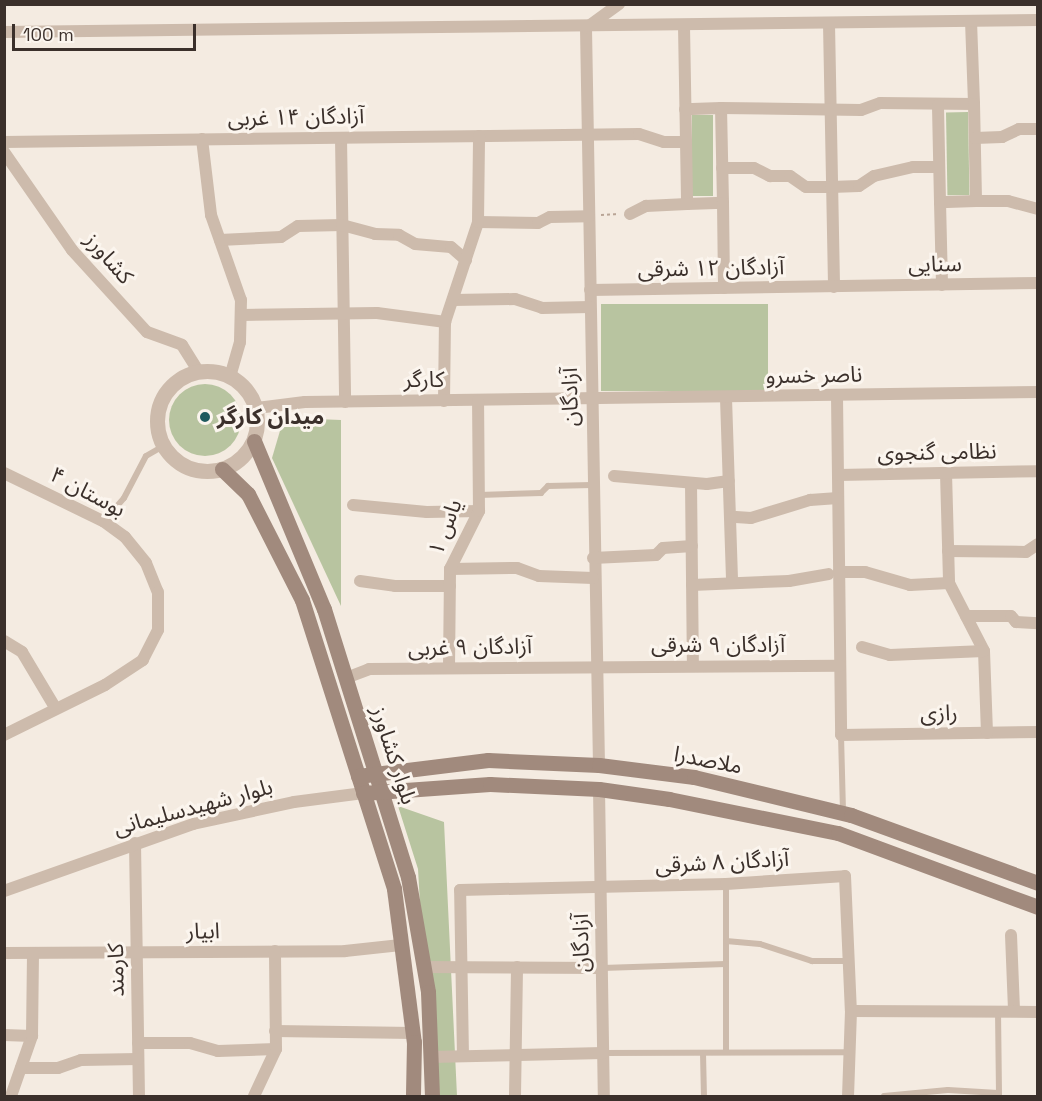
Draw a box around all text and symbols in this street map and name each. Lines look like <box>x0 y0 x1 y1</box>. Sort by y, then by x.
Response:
scale bar <box>15 12 200 50</box>
text: 100 m <box>23 23 74 46</box>
street label: آزادگان ۱۴ غربی <box>227 103 365 131</box>
street label: کشاورز <box>79 227 139 289</box>
street label: سنایی <box>908 250 962 278</box>
street label: آزادگان ۱۲ شرقی <box>637 254 785 282</box>
street label: ناصر خسرو <box>765 361 863 389</box>
street label: کارگر <box>404 367 444 393</box>
street label: آزادگان <box>556 367 584 427</box>
place label: میدان کارگر <box>217 404 324 430</box>
marker: میدان کارگر <box>198 410 212 424</box>
street label: نظامی گنجوی <box>877 438 997 466</box>
street label: بوستان ۴ <box>46 461 130 523</box>
street label: یاس ۱ <box>422 495 468 559</box>
street label: آزادگان ۹ شرقی <box>651 632 785 658</box>
street label: آزادگان ۹ غربی <box>408 633 532 661</box>
street label: رازی <box>920 699 958 727</box>
street label: بلوار کشاورز <box>366 702 422 808</box>
street label: ملاصدرا <box>672 740 744 780</box>
street label: بلوار شهیدسلیمانی <box>111 773 275 841</box>
street label: آزادگان ۸ شرقی <box>654 845 790 879</box>
street label: آزادگان <box>567 913 595 973</box>
street label: ابیار <box>186 918 220 944</box>
street label: کارمند <box>102 943 130 997</box>

